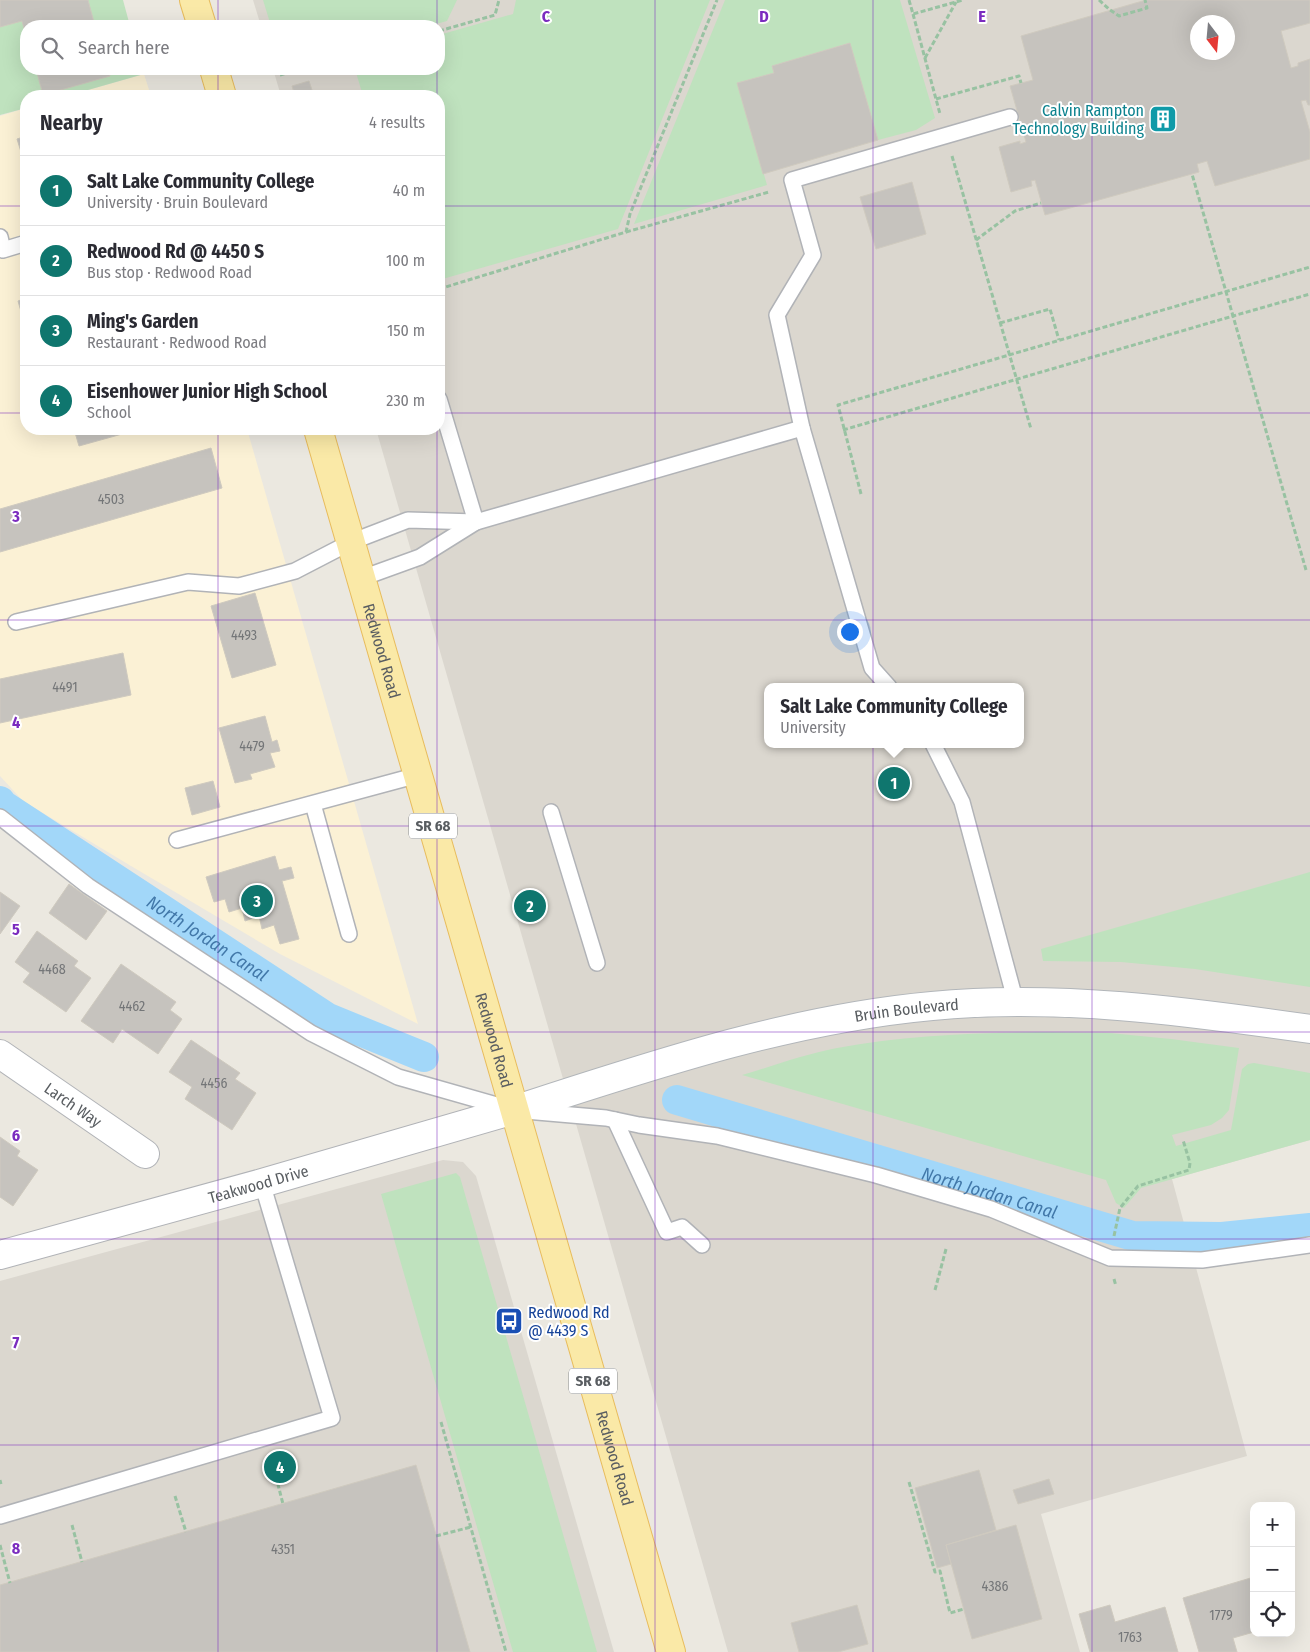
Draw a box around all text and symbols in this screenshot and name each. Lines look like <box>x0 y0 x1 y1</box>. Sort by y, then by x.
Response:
text: C <box>542 7 551 26</box>
text: D <box>759 7 769 26</box>
text: E <box>978 7 986 26</box>
north arrow <box>1190 15 1235 60</box>
search box <box>20 20 445 75</box>
icon: search <box>38 34 66 62</box>
text: Search here <box>78 36 170 59</box>
place label: Calvin Rampton Technology Building <box>1013 101 1144 138</box>
building icon: Calvin Rampton Technology Building <box>1148 104 1178 134</box>
text: Nearby <box>40 110 102 136</box>
text: 4 results <box>369 113 425 132</box>
text: Salt Lake Community College <box>87 170 315 193</box>
text: 1 <box>53 181 59 200</box>
text: 40 m <box>393 181 425 200</box>
text: University · Bruin Boulevard <box>87 193 268 212</box>
text: Redwood Rd @ 4450 S <box>87 240 264 263</box>
text: 2 <box>52 251 60 270</box>
text: 100 m <box>386 251 425 270</box>
text: Bus stop · Redwood Road <box>87 263 252 282</box>
text: Ming's Garden <box>87 310 198 333</box>
text: 3 <box>52 321 60 340</box>
text: 150 m <box>387 321 425 340</box>
text: Restaurant · Redwood Road <box>87 333 267 352</box>
text: Eisenhower Junior High School <box>87 380 327 403</box>
text: 4 <box>52 391 60 410</box>
text: 230 m <box>386 391 425 410</box>
text: School <box>87 403 131 422</box>
house number: 4503 <box>98 491 124 508</box>
text: 3 <box>11 507 20 526</box>
street label: Redwood Road <box>359 601 404 701</box>
your location <box>837 619 863 645</box>
house number: 4493 <box>231 627 257 644</box>
house number: 4491 <box>52 679 78 696</box>
popup <box>764 683 1024 748</box>
text: Salt Lake Community College <box>780 695 1008 718</box>
text: 4 <box>12 713 20 732</box>
text: University <box>780 718 846 737</box>
house number: 4479 <box>239 738 265 755</box>
pin: 1 <box>878 764 910 802</box>
road number: SR 68 <box>409 814 457 838</box>
pin: 3 <box>241 882 273 920</box>
pin: 2 <box>514 887 546 925</box>
water label: North Jordan Canal <box>142 891 272 987</box>
text: 5 <box>12 920 20 939</box>
house number: 4468 <box>38 961 66 978</box>
street label: Redwood Road <box>471 991 517 1090</box>
street label: Bruin Boulevard <box>853 995 959 1026</box>
house number: 4462 <box>119 998 145 1015</box>
house number: 4456 <box>201 1075 227 1092</box>
street label: Larch Way <box>41 1079 106 1132</box>
text: 6 <box>12 1126 20 1145</box>
street label: Teakwood Drive <box>206 1161 311 1207</box>
water label: North Jordan Canal <box>919 1163 1060 1224</box>
place label: Redwood Rd @ 4439 S <box>528 1303 610 1340</box>
bus stop icon: Redwood Rd @ 4439 S <box>494 1306 524 1336</box>
text: 7 <box>13 1333 20 1352</box>
road number: SR 68 <box>569 1368 617 1394</box>
street label: Redwood Road <box>592 1409 637 1508</box>
pin: 4 <box>264 1448 296 1486</box>
map controls <box>1250 1502 1295 1637</box>
button: + <box>1250 1502 1295 1547</box>
text: 8 <box>12 1539 21 1558</box>
house number: 4351 <box>271 1541 295 1558</box>
button: − <box>1250 1547 1295 1592</box>
house number: 4386 <box>982 1578 1008 1595</box>
button: locate <box>1250 1592 1295 1637</box>
house number: 1779 <box>1209 1607 1233 1624</box>
house number: 1763 <box>1118 1629 1142 1646</box>

